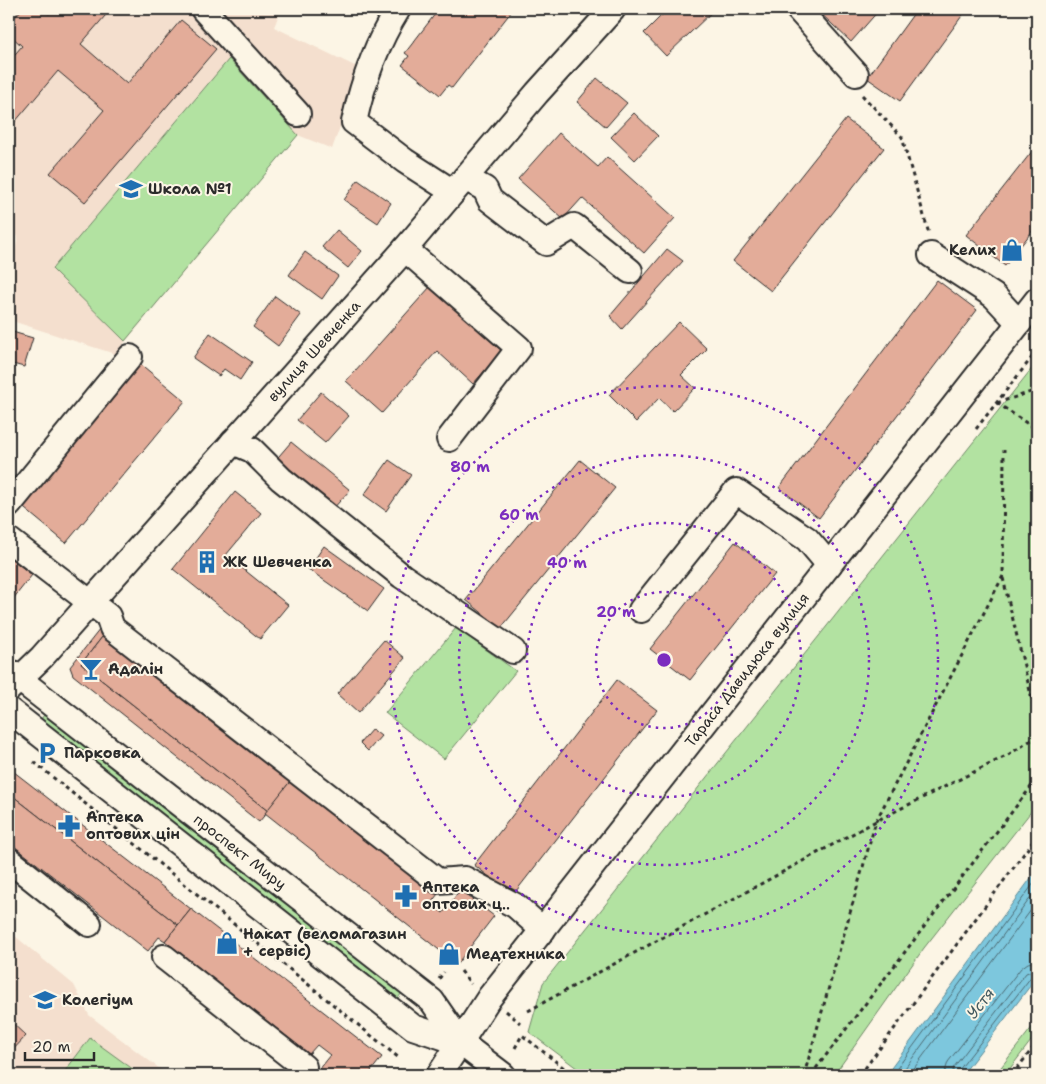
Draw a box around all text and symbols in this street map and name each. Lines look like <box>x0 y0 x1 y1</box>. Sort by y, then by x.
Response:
school or university icon: Школа №1 <box>118 176 144 202</box>
place label: Школа №1 <box>148 179 232 199</box>
shop icon: Келих <box>999 237 1025 263</box>
place label: Келих <box>949 240 996 260</box>
street label: вулиця Шевченка <box>263 295 365 406</box>
text: 80 m <box>450 457 490 477</box>
text: 60 m <box>499 505 539 525</box>
building icon: ЖК Шевченка <box>194 549 220 575</box>
place label: ЖК Шевченка <box>223 552 332 572</box>
text: 40 m <box>547 553 587 573</box>
street label: Тараса Давидюка вулиця <box>680 589 814 751</box>
text: 20 m <box>596 602 636 622</box>
centre of rings <box>655 651 673 669</box>
bar icon: Адалін <box>78 656 104 682</box>
place label: Адалін <box>108 659 163 679</box>
parking icon: Парковка <box>34 740 60 766</box>
place label: Парковка <box>64 743 141 763</box>
place label: Аптека оптових цін <box>86 807 180 844</box>
street label: проспект Миру <box>190 809 290 895</box>
pharmacy icon: Аптека оптових цін <box>56 813 82 839</box>
place label: Аптека оптових ц‥ <box>422 877 510 914</box>
pharmacy icon: Аптека оптових ц‥ <box>393 883 419 909</box>
place label: Накат (веломагазин + сервіс) <box>243 924 407 961</box>
shop icon: Накат (веломагазин + сервіс) <box>214 930 240 956</box>
shop icon: Медтехника <box>436 941 462 967</box>
place label: Медтехника <box>466 944 566 964</box>
water label: Устя <box>962 983 999 1023</box>
school or university icon: Колегіум <box>32 987 58 1013</box>
place label: Колегіум <box>62 990 134 1010</box>
scale bar <box>25 1029 94 1061</box>
text: 20 m <box>32 1037 71 1057</box>

